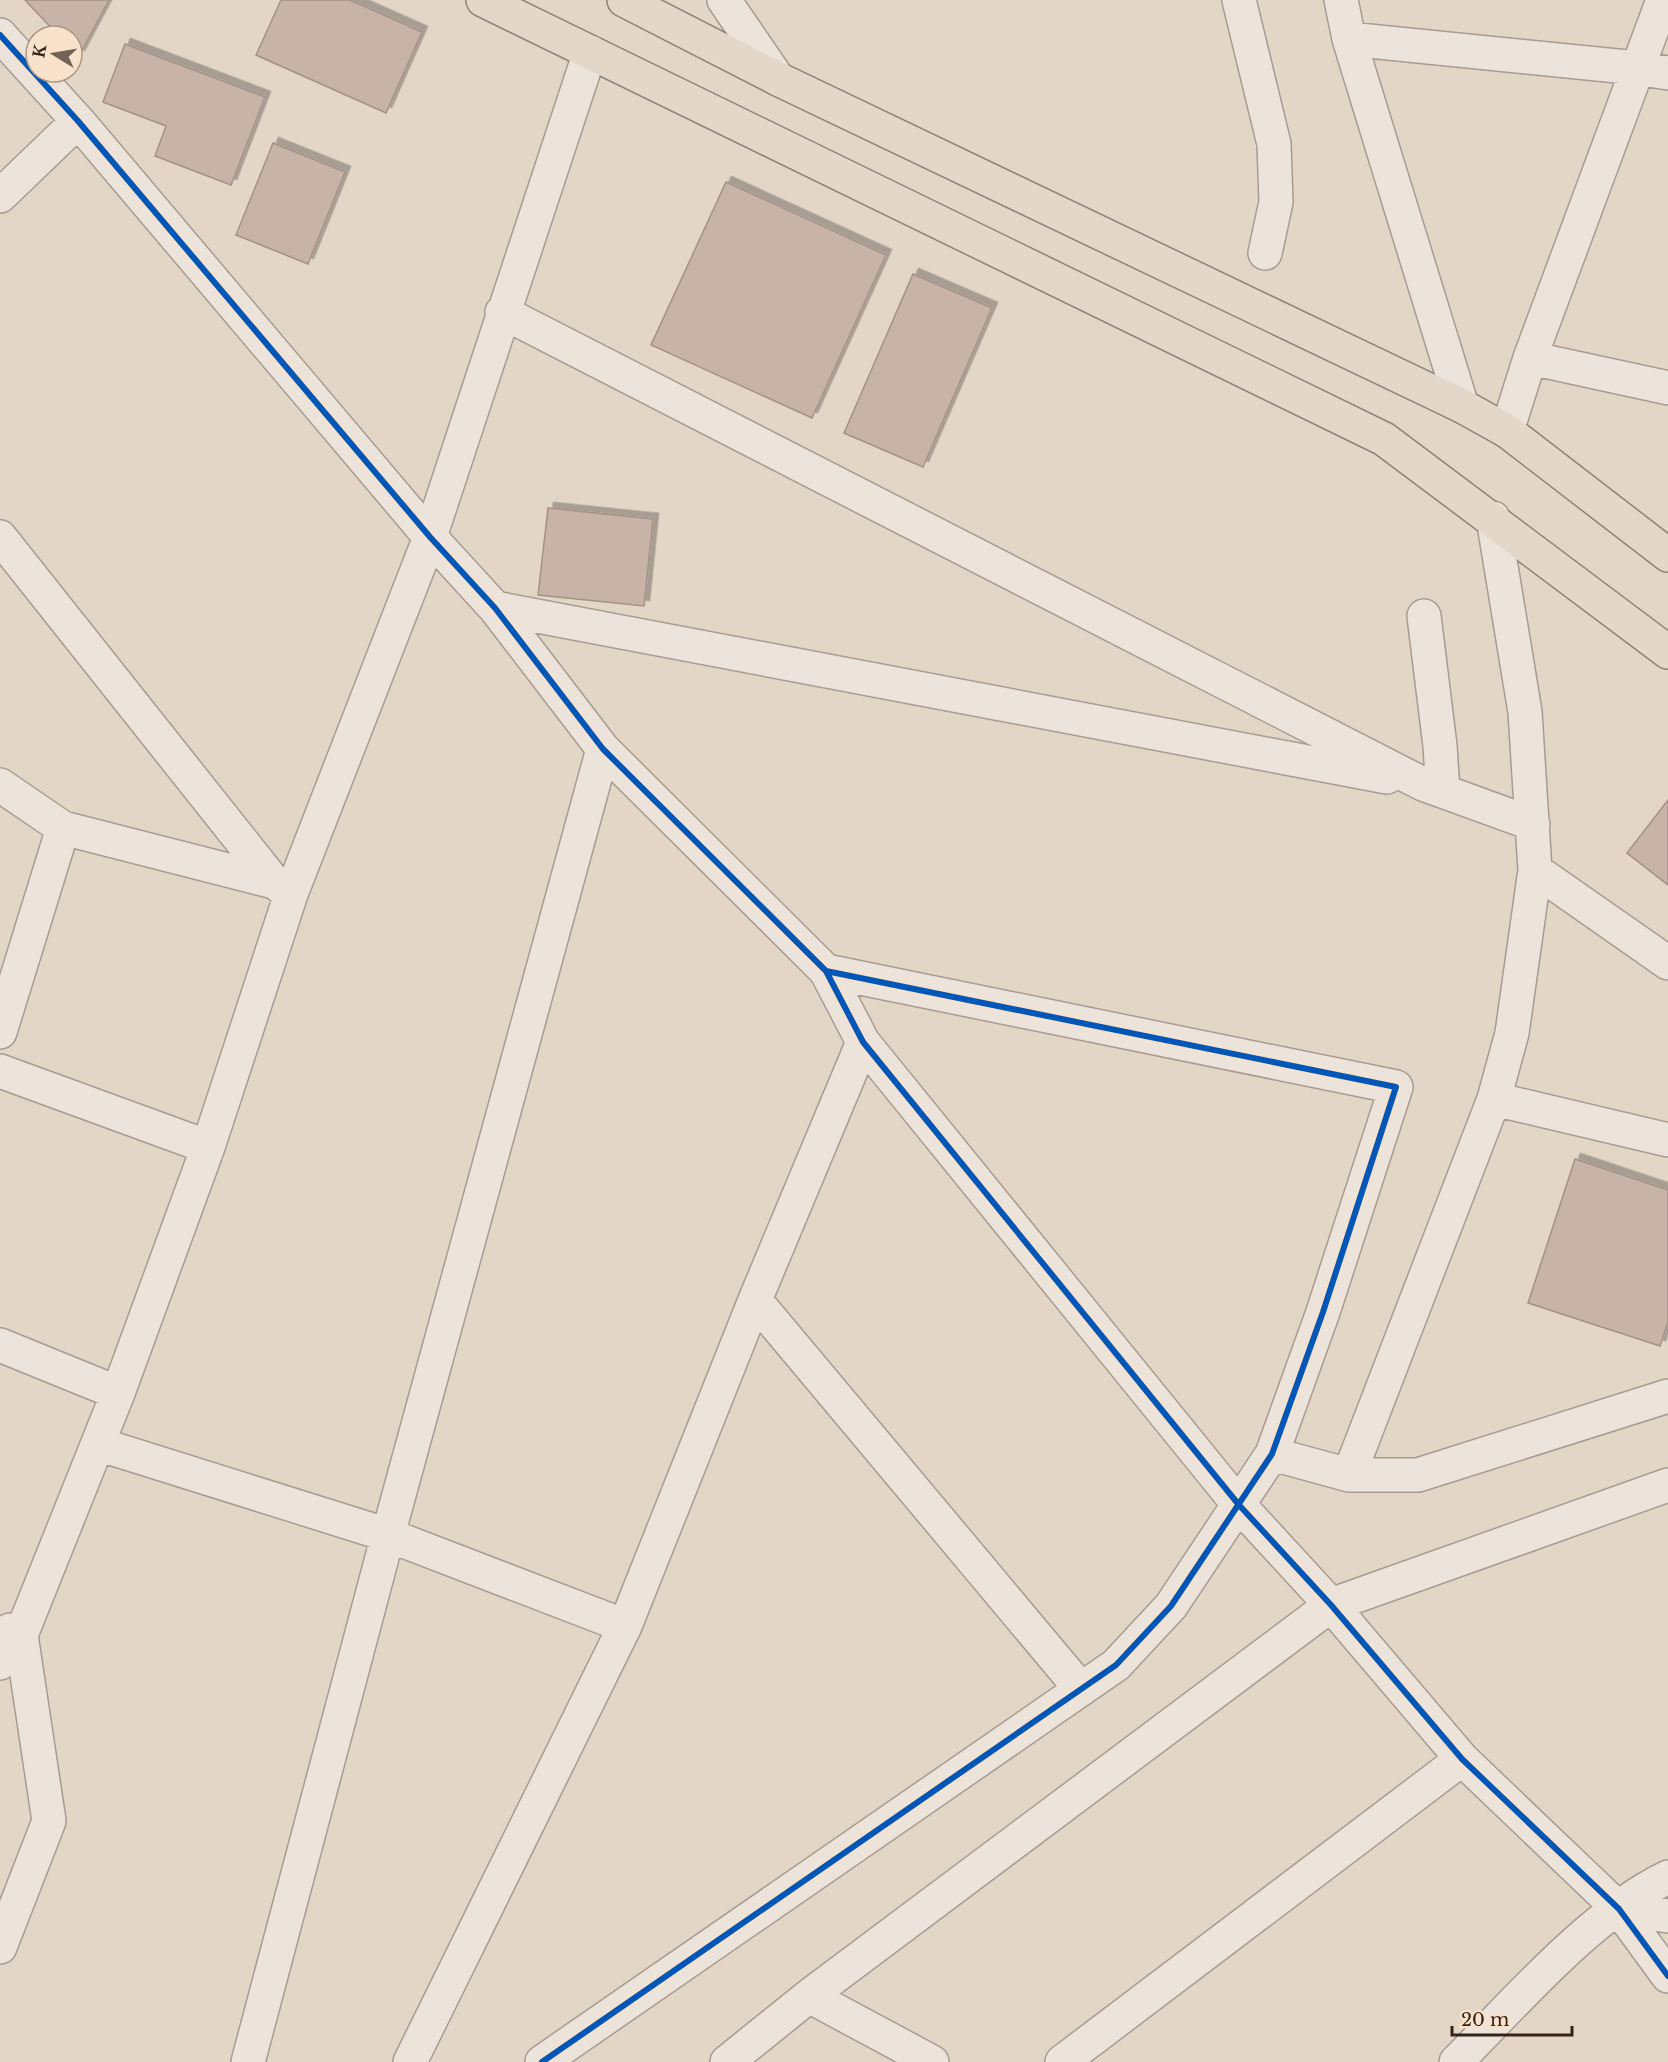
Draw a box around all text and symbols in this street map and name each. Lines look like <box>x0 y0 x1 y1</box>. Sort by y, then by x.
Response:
north arrow <box>24 24 84 84</box>
text: K <box>28 42 51 60</box>
scale bar <box>1452 1999 1572 2037</box>
text: 20 m <box>1461 2009 1509 2031</box>

